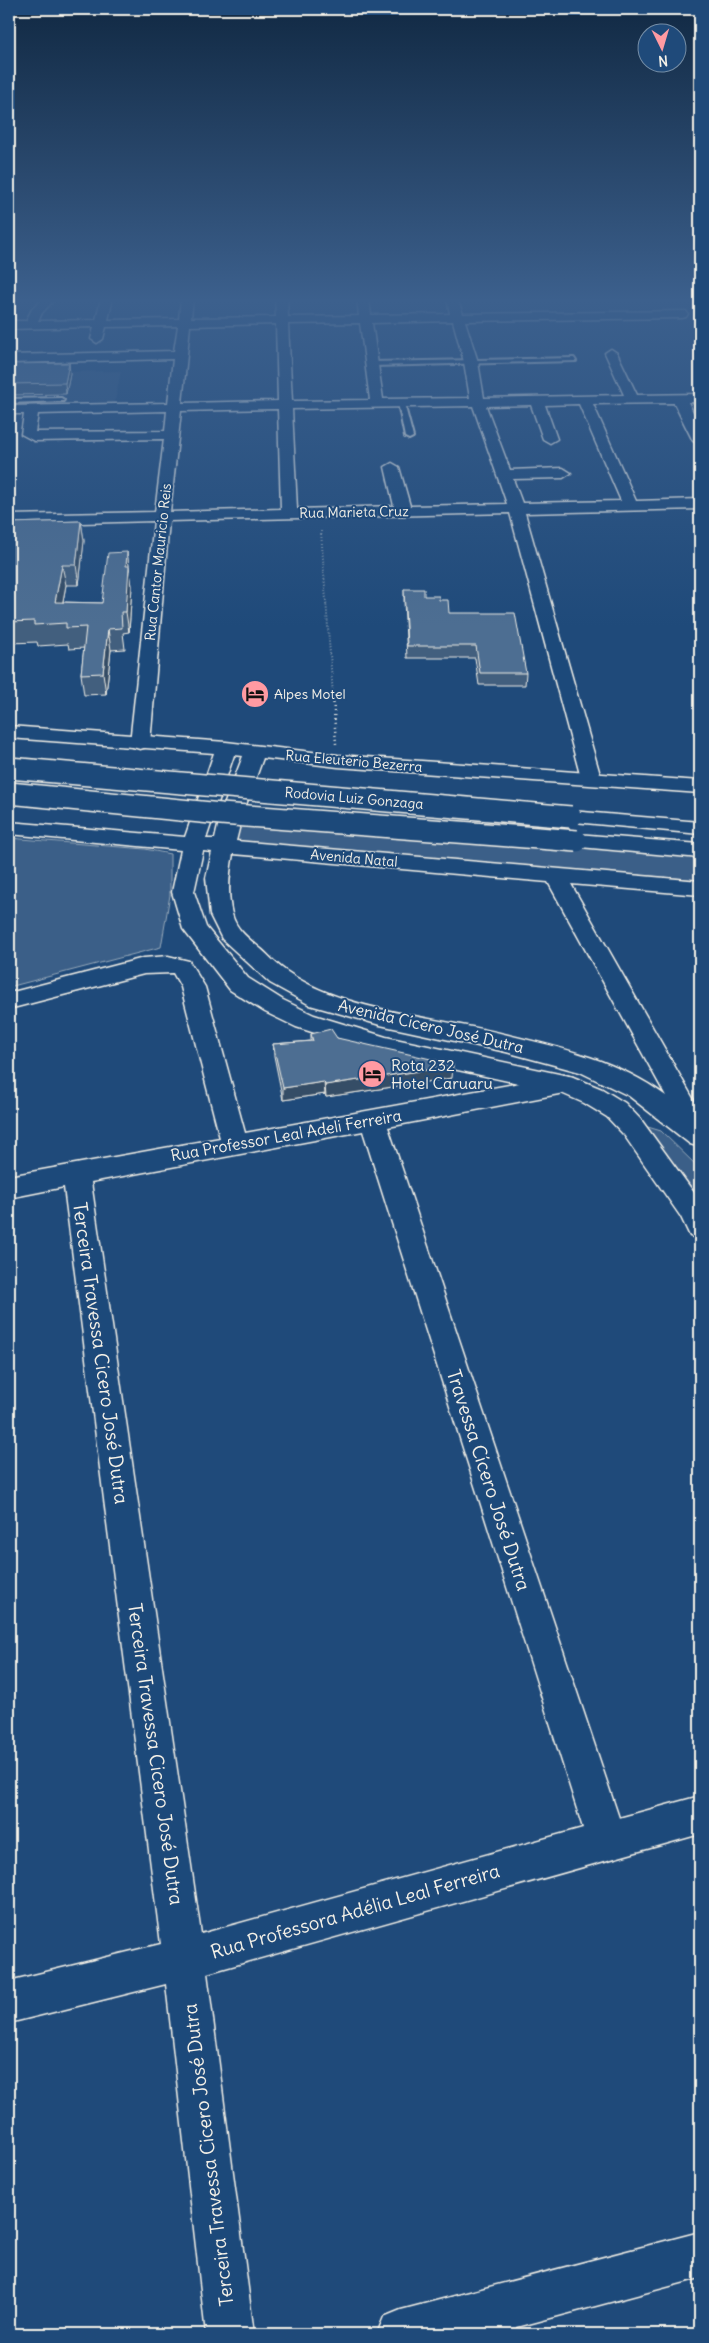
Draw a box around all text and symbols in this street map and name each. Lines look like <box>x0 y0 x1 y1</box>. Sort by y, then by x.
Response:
north arrow <box>636 22 686 72</box>
text: N <box>658 52 669 70</box>
street label: Rua Cantor Mauricio Reis <box>141 482 175 642</box>
street label: Rua Marieta Cruz <box>299 502 409 522</box>
hotel icon: Alpes Motel <box>240 679 270 709</box>
place label: Alpes Motel <box>274 685 346 703</box>
street label: Rua Eleuterio Bezerra <box>285 746 423 776</box>
street label: Rodovia Luiz Gonzaga <box>284 783 424 813</box>
street label: Avenida Natal <box>310 845 398 871</box>
street label: Avenida Cícero José Dutra <box>336 995 526 1057</box>
place label: Rota 232 Hotel Caruaru <box>391 1055 493 1093</box>
hotel icon: Rota 232 Hotel Caruaru <box>357 1059 387 1089</box>
street label: Rua Professor Leal Adeli Ferreira <box>169 1105 403 1165</box>
street label: Terceira Travessa Cicero José Dutra <box>68 1201 134 1506</box>
street label: Travessa Cícero José Dutra <box>442 1366 536 1594</box>
street label: Terceira Travessa Cicero José Dutra <box>123 1602 189 1907</box>
street label: Rua Professora Adélia Leal Ferreira <box>208 1858 502 1964</box>
street label: Terceira Travessa Cicero José Dutra <box>178 2002 238 2308</box>

